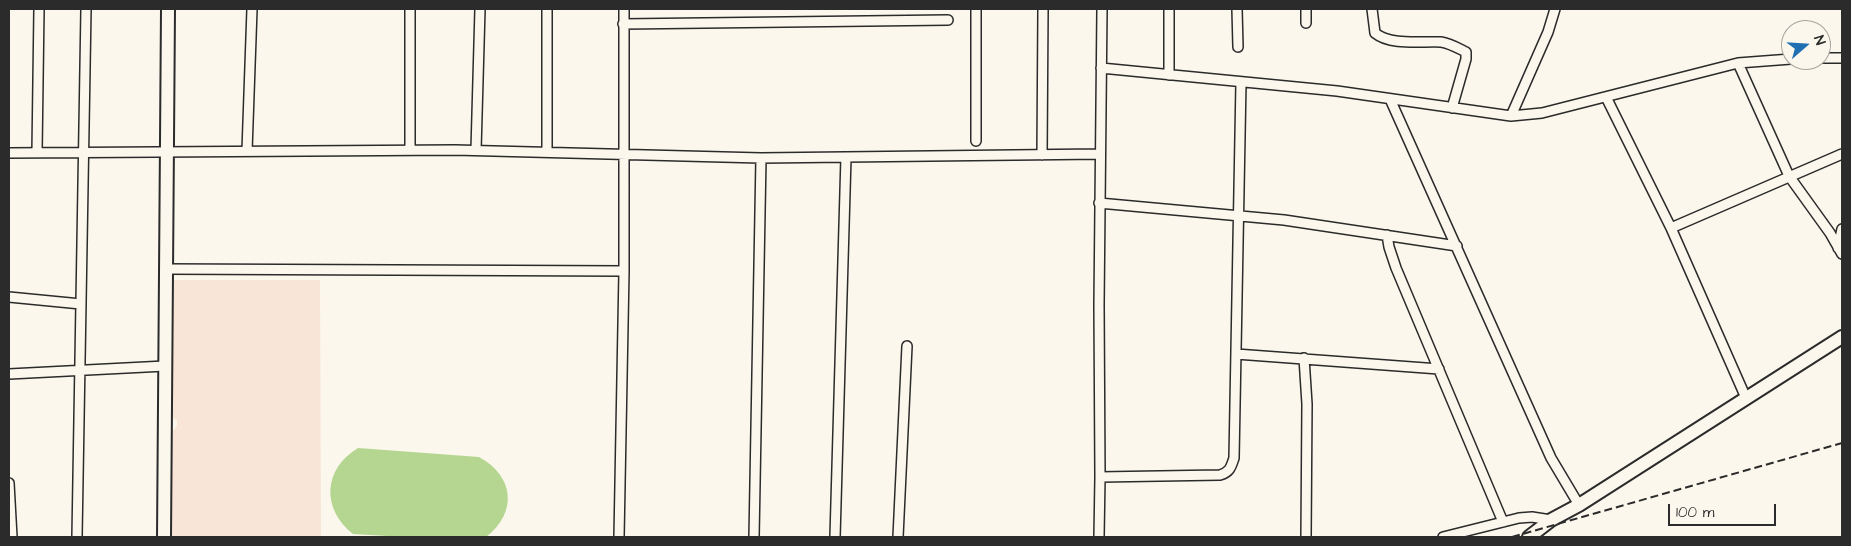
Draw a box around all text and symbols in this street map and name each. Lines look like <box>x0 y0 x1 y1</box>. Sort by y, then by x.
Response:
north arrow <box>1781 20 1831 70</box>
text: N <box>1808 33 1830 48</box>
scale bar <box>1671 494 1778 526</box>
text: 100 m <box>1676 502 1715 523</box>

